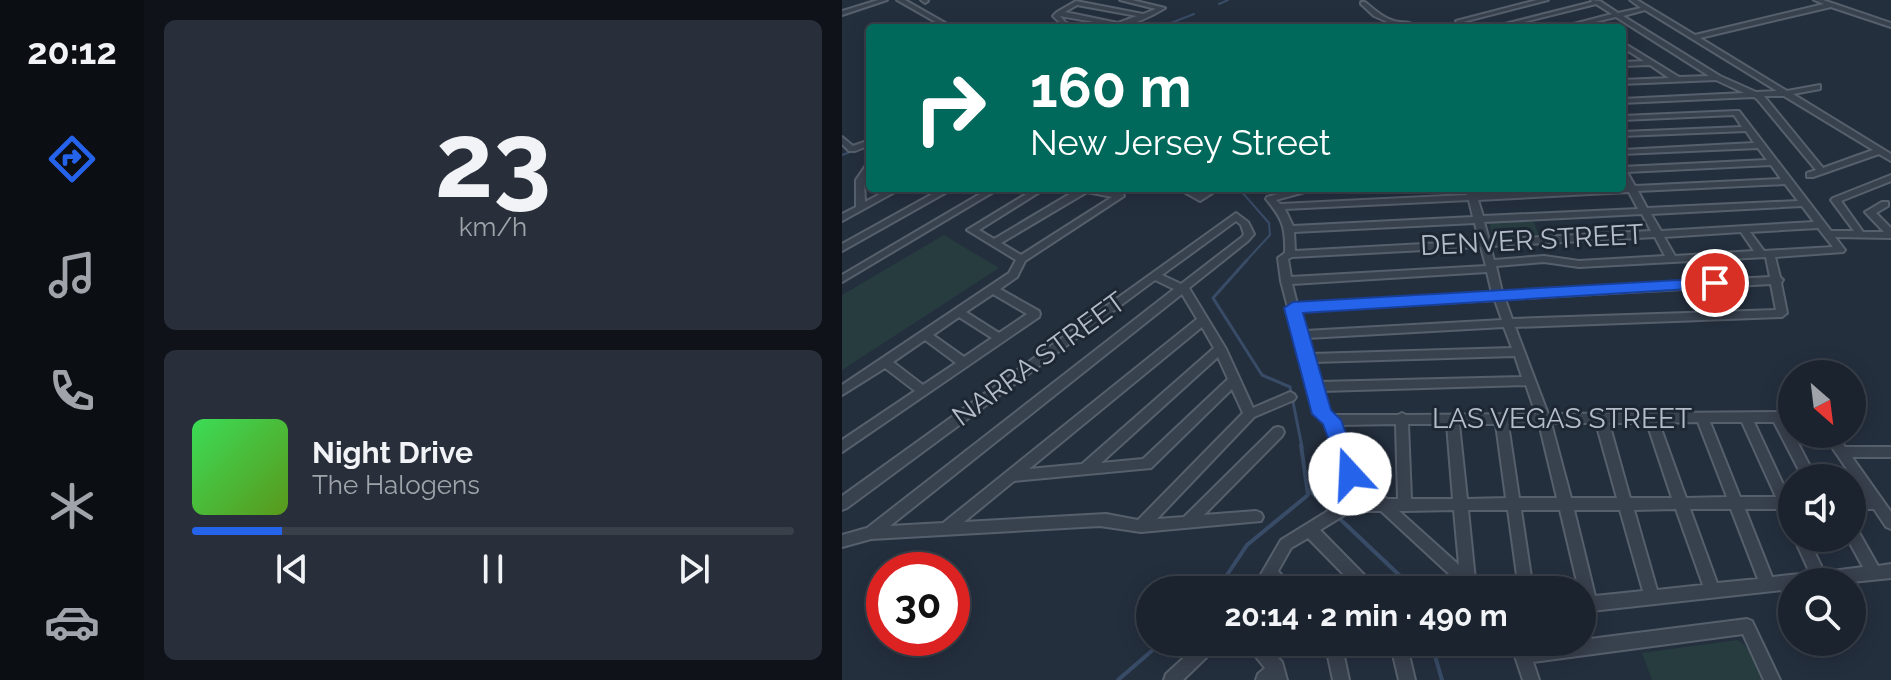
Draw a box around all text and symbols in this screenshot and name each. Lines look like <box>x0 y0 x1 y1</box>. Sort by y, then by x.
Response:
text: 20:12 <box>27 30 117 72</box>
text: 160 m <box>1030 54 1192 120</box>
icon: right <box>898 56 1002 160</box>
text: 23 <box>435 99 551 221</box>
text: New Jersey Street <box>1030 121 1331 163</box>
icon: directions <box>44 131 100 187</box>
text: km/h <box>459 212 527 242</box>
street label: DENVER STREET <box>1419 218 1645 262</box>
icon: music <box>44 247 100 303</box>
pin <box>1681 249 1749 317</box>
icon: arrive <box>1693 261 1737 305</box>
street label: NARRA STREET <box>946 285 1132 433</box>
north arrow <box>1778 360 1866 448</box>
map controls <box>1778 360 1866 656</box>
icon: phone <box>44 363 100 419</box>
street label: LAS VEGAS STREET <box>1432 402 1692 435</box>
position arrow <box>1308 432 1392 516</box>
text: Night Drive <box>312 435 473 470</box>
button: sound <box>1778 464 1866 552</box>
text: The Halogens <box>312 470 480 500</box>
icon: climate <box>44 478 100 534</box>
icon: previous <box>270 547 314 591</box>
icon: pause <box>471 547 515 591</box>
icon: next <box>672 547 716 591</box>
speed limit sign: 30 <box>866 552 970 656</box>
button: search <box>1778 568 1866 656</box>
icon: car <box>44 594 100 650</box>
text: 20:14 · 2 min · 490 m <box>1224 598 1508 633</box>

